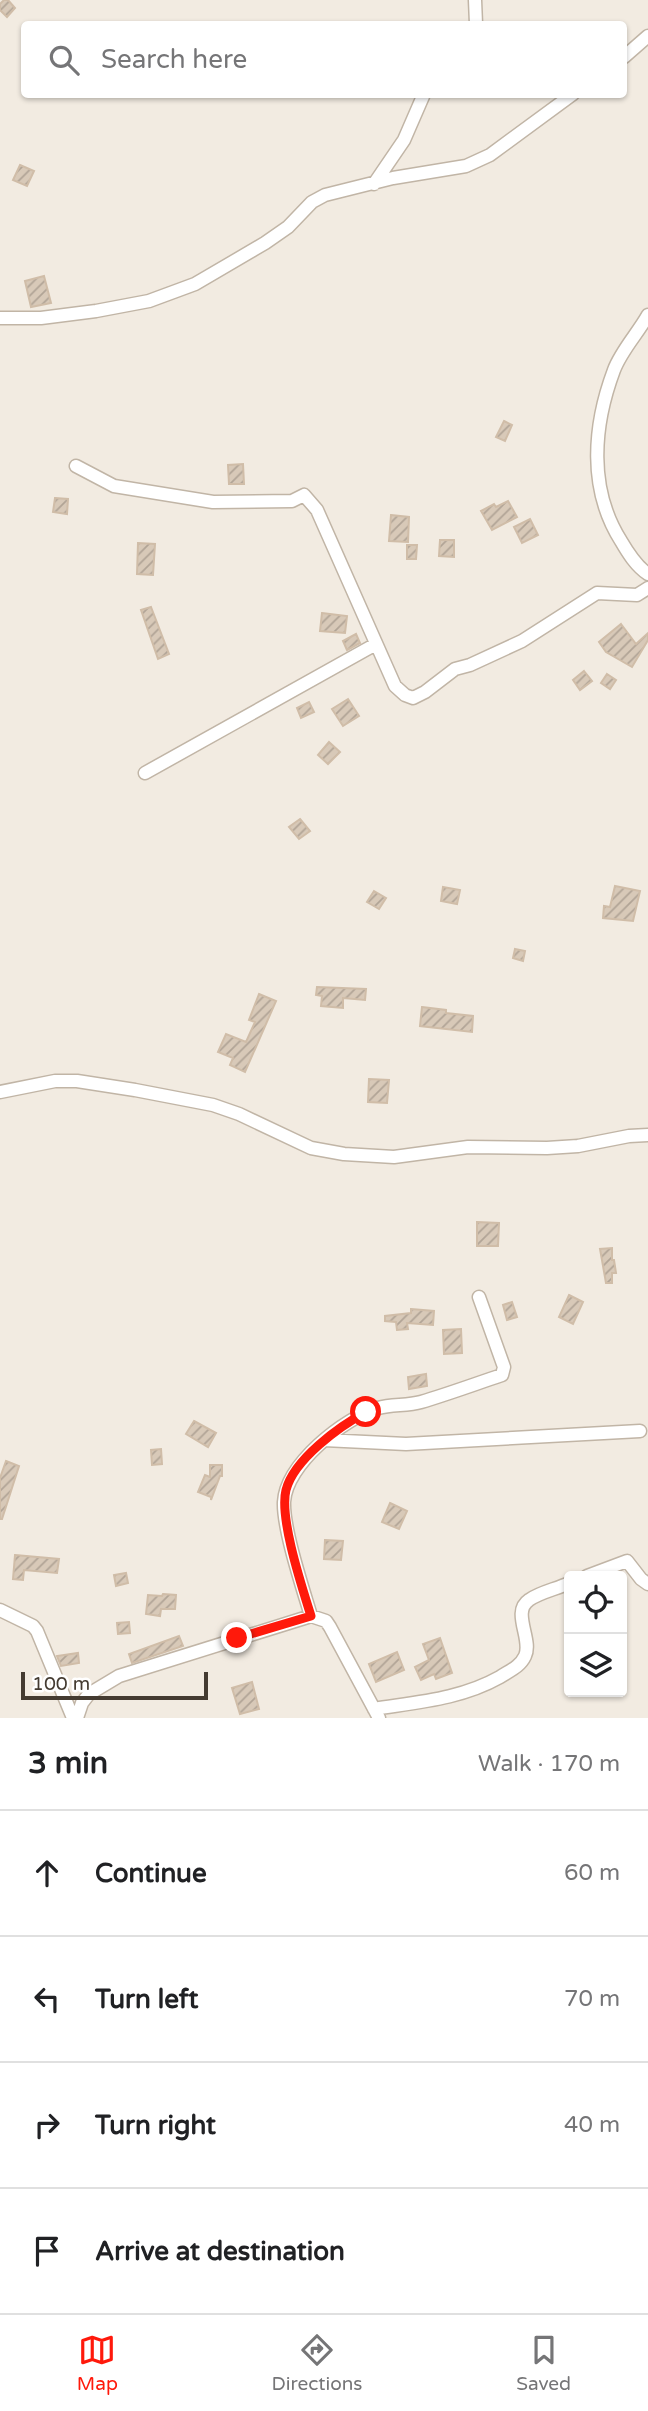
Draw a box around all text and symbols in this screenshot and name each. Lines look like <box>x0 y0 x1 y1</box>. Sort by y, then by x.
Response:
search box <box>21 21 627 98</box>
icon: search <box>45 41 83 79</box>
text: Search here <box>101 44 247 75</box>
route start <box>350 1396 381 1427</box>
map controls <box>564 1571 627 1697</box>
button: locate <box>564 1571 627 1634</box>
route end <box>221 1622 252 1653</box>
button: layers <box>564 1634 627 1697</box>
scale bar <box>21 1669 208 1701</box>
text: 100 m <box>32 1673 90 1695</box>
text: 3 min <box>28 1745 108 1782</box>
text: Walk · 170 m <box>478 1750 620 1778</box>
icon: ahead <box>28 1854 66 1892</box>
text: Continue <box>95 1858 207 1889</box>
text: 60 m <box>564 1859 620 1887</box>
icon: left <box>28 1980 66 2018</box>
text: Turn left <box>95 1984 198 2015</box>
text: 70 m <box>564 1985 620 2013</box>
icon: right <box>28 2106 66 2144</box>
text: Turn right <box>95 2110 216 2141</box>
text: 40 m <box>564 2111 620 2139</box>
icon: arrive <box>28 2232 66 2270</box>
text: Arrive at destination <box>95 2236 345 2267</box>
tab: Map <box>77 2331 118 2395</box>
tab: Directions <box>272 2331 363 2395</box>
tab: Saved <box>516 2331 571 2395</box>

